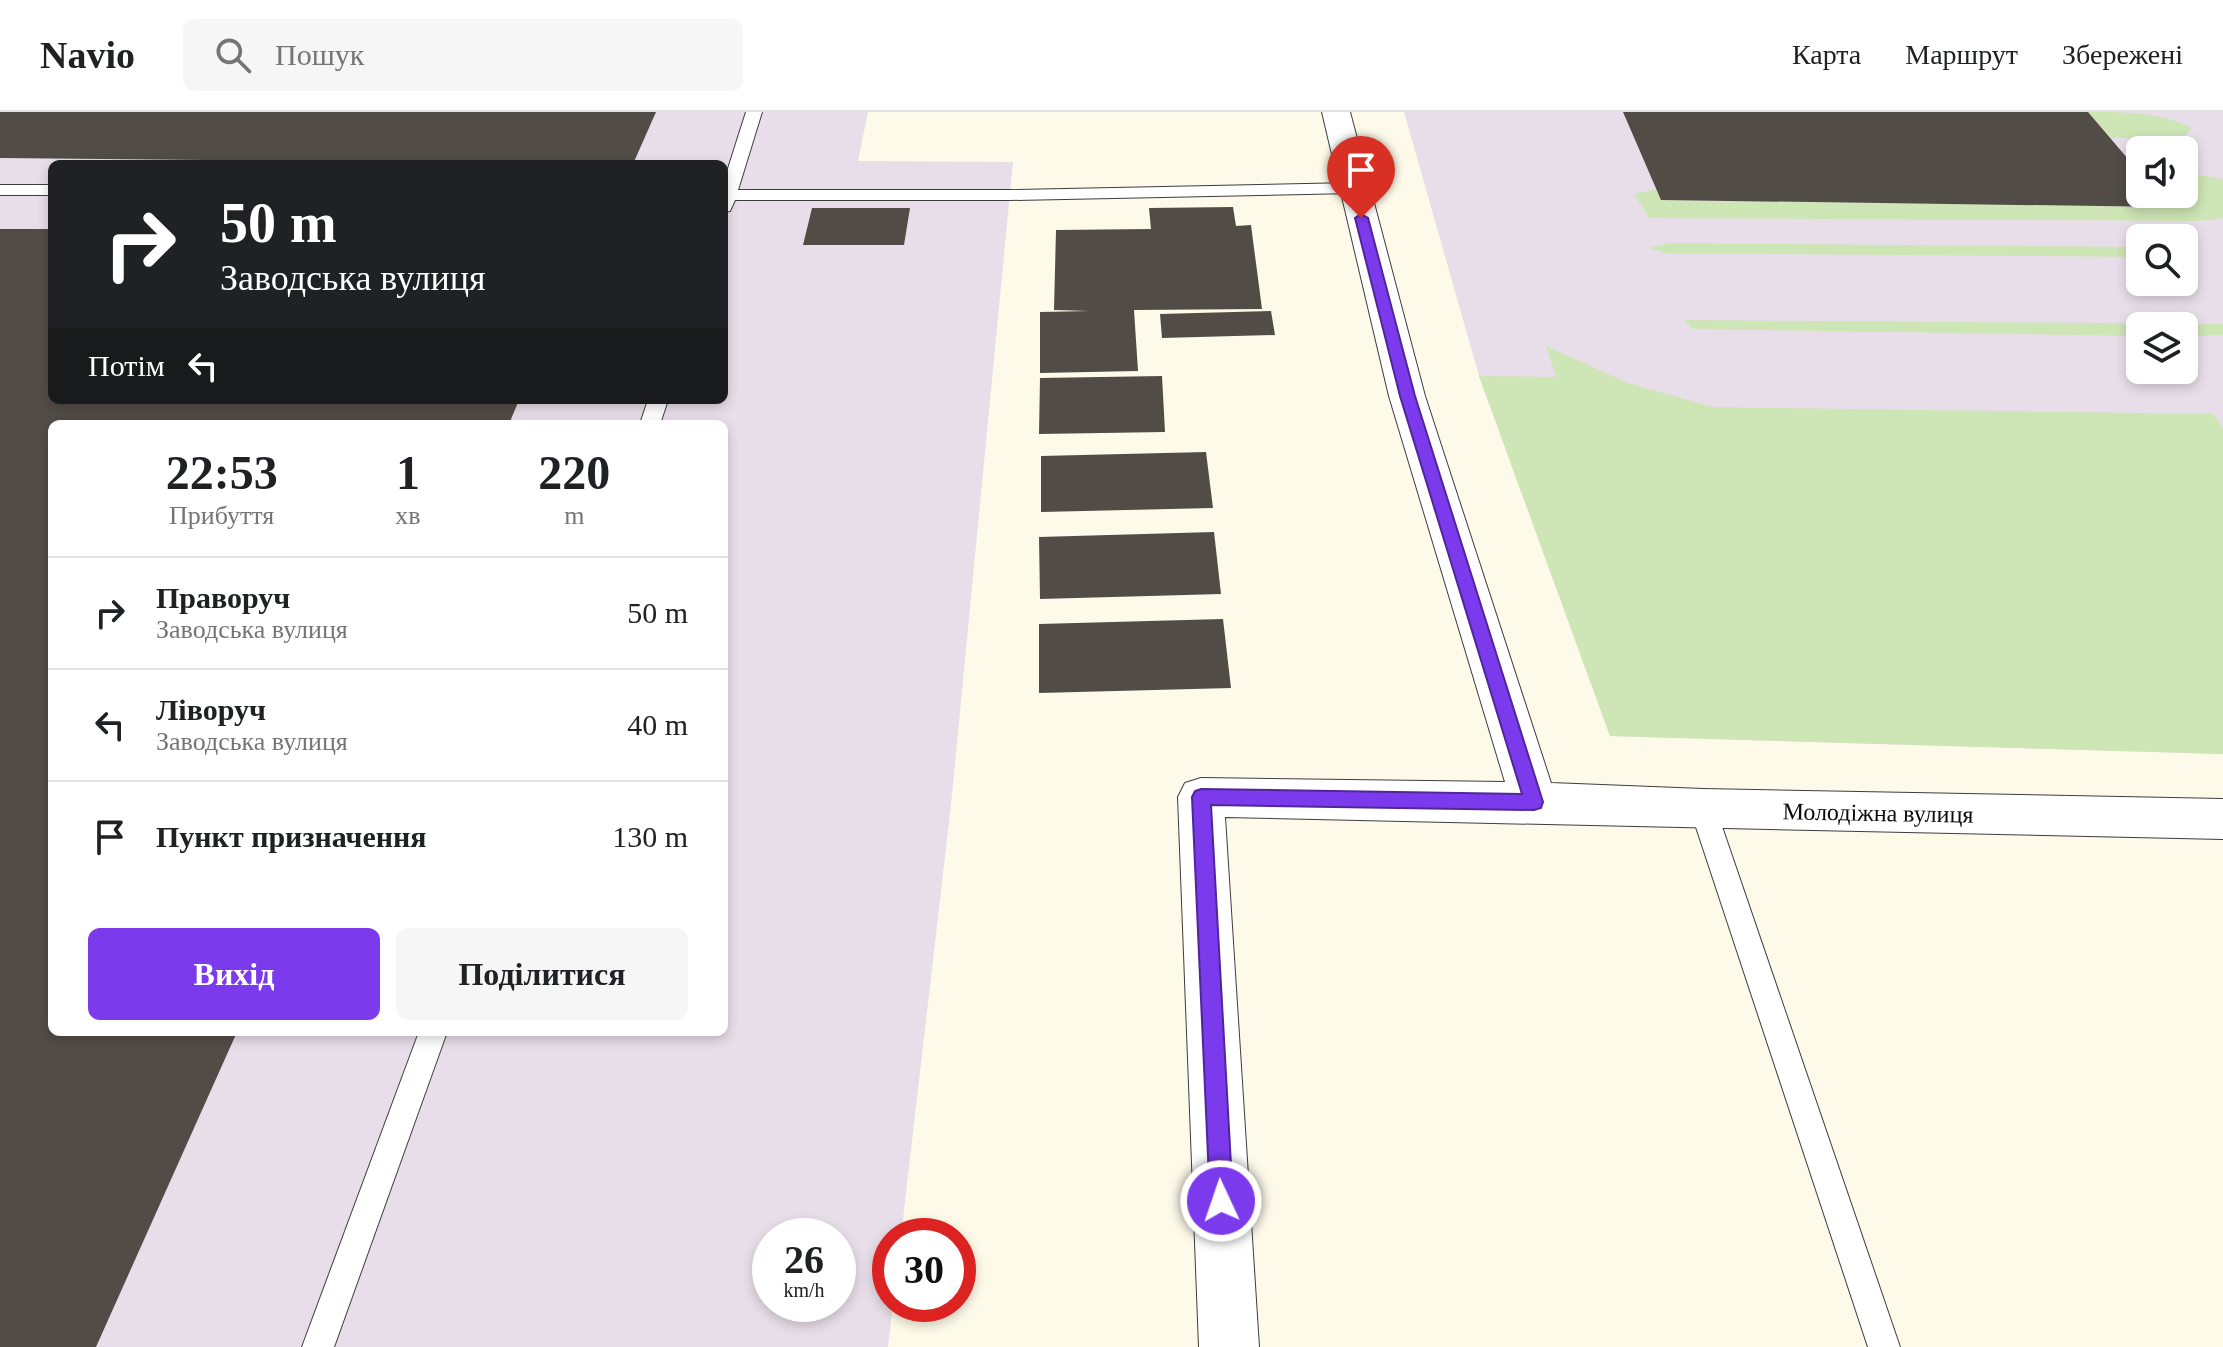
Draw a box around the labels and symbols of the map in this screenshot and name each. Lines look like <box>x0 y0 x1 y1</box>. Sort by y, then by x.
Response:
pin <box>1327 136 1395 218</box>
street label: Молодіжна вулиця <box>1782 798 1974 828</box>
position arrow <box>1179 1159 1263 1243</box>
speed limit sign: 30 <box>872 1218 976 1322</box>

